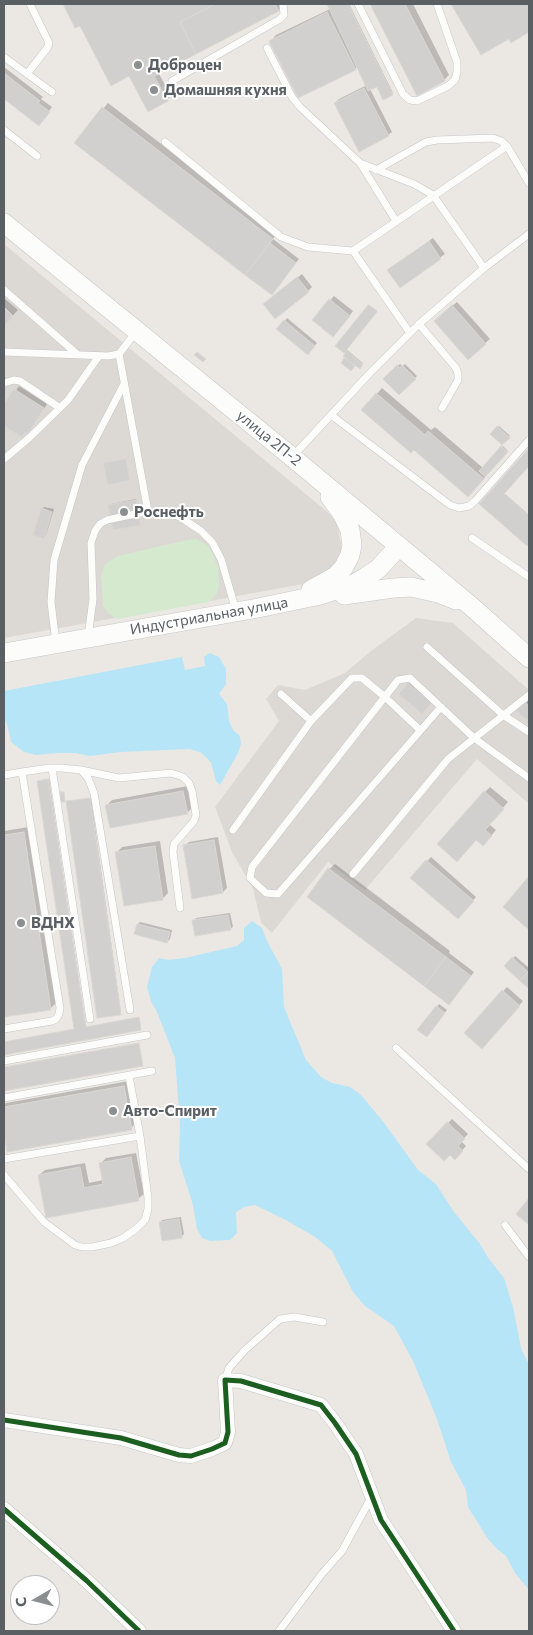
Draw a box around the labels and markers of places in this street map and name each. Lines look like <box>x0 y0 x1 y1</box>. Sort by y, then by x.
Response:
place label: Доброцен <box>148 56 222 74</box>
marker: Доброцен <box>132 59 144 71</box>
place label: Домашняя кухня <box>164 81 287 99</box>
marker: Домашняя кухня <box>148 84 160 96</box>
place label: Роснефть <box>134 503 204 521</box>
marker: Роснефть <box>118 506 130 518</box>
place label: ВДНХ <box>31 914 75 932</box>
marker: ВДНХ <box>15 917 27 929</box>
place label: Авто-Спирит <box>123 1102 217 1120</box>
marker: Авто-Спирит <box>107 1105 119 1117</box>

